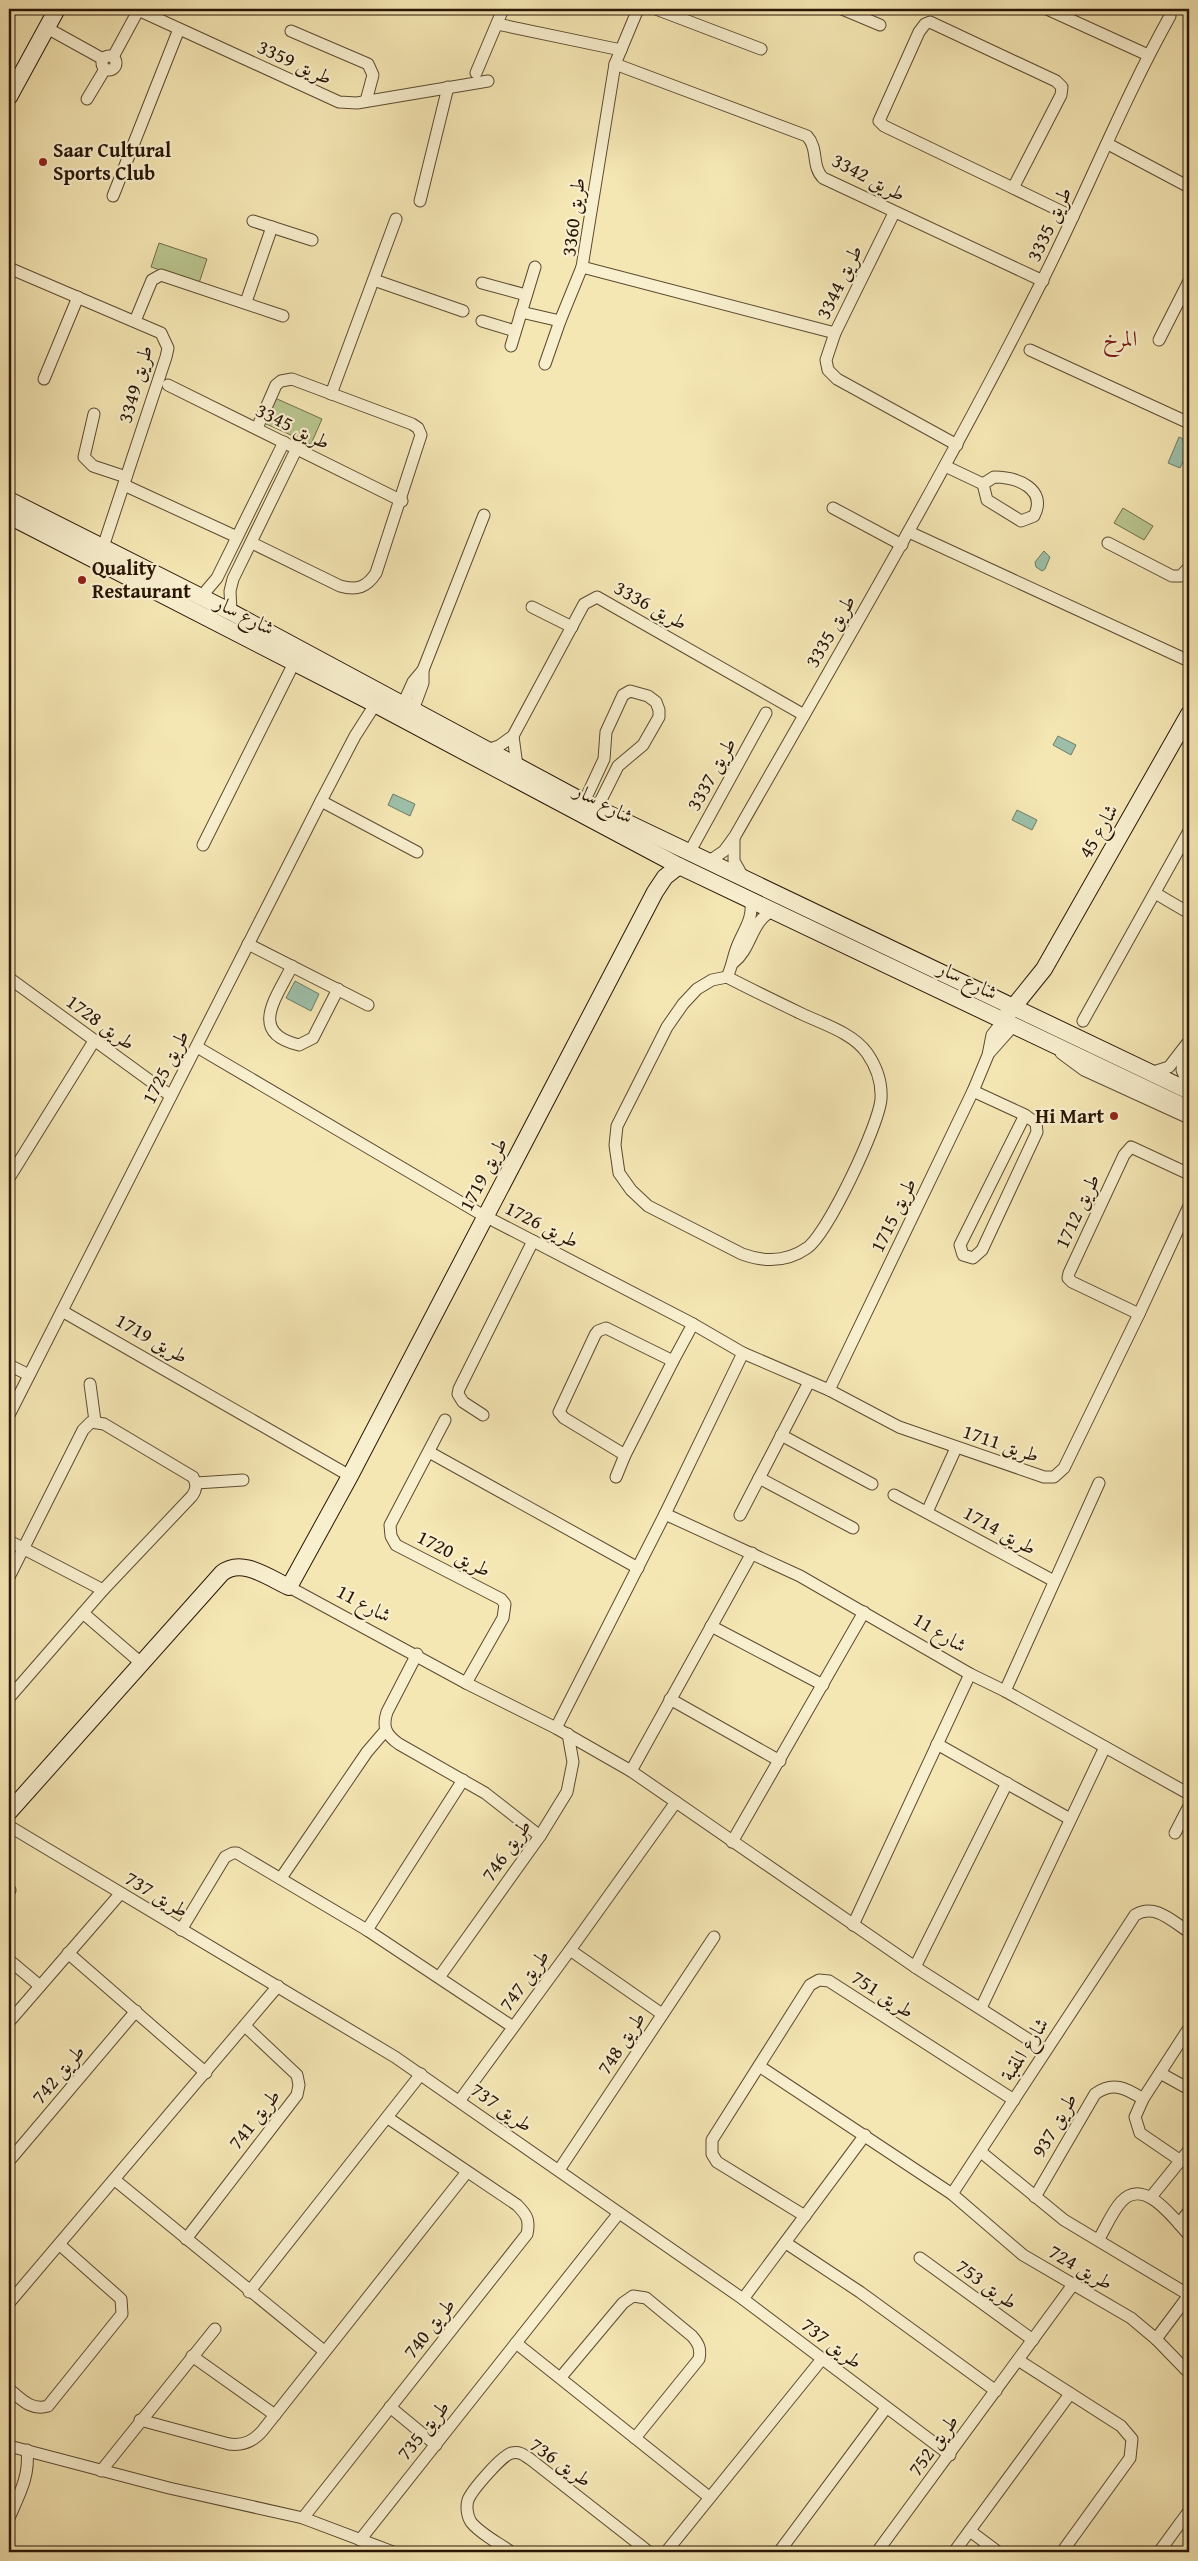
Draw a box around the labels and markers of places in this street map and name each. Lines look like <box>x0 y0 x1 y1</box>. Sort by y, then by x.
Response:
place label: Saar Cultural Sports Club <box>53 135 171 187</box>
marker: Saar Cultural Sports Club <box>37 156 49 168</box>
place label: Quality Restaurant <box>92 553 191 605</box>
marker: Quality Restaurant <box>76 574 88 586</box>
place label: Hi Mart <box>1035 1101 1104 1130</box>
marker: Hi Mart <box>1108 1110 1120 1122</box>

